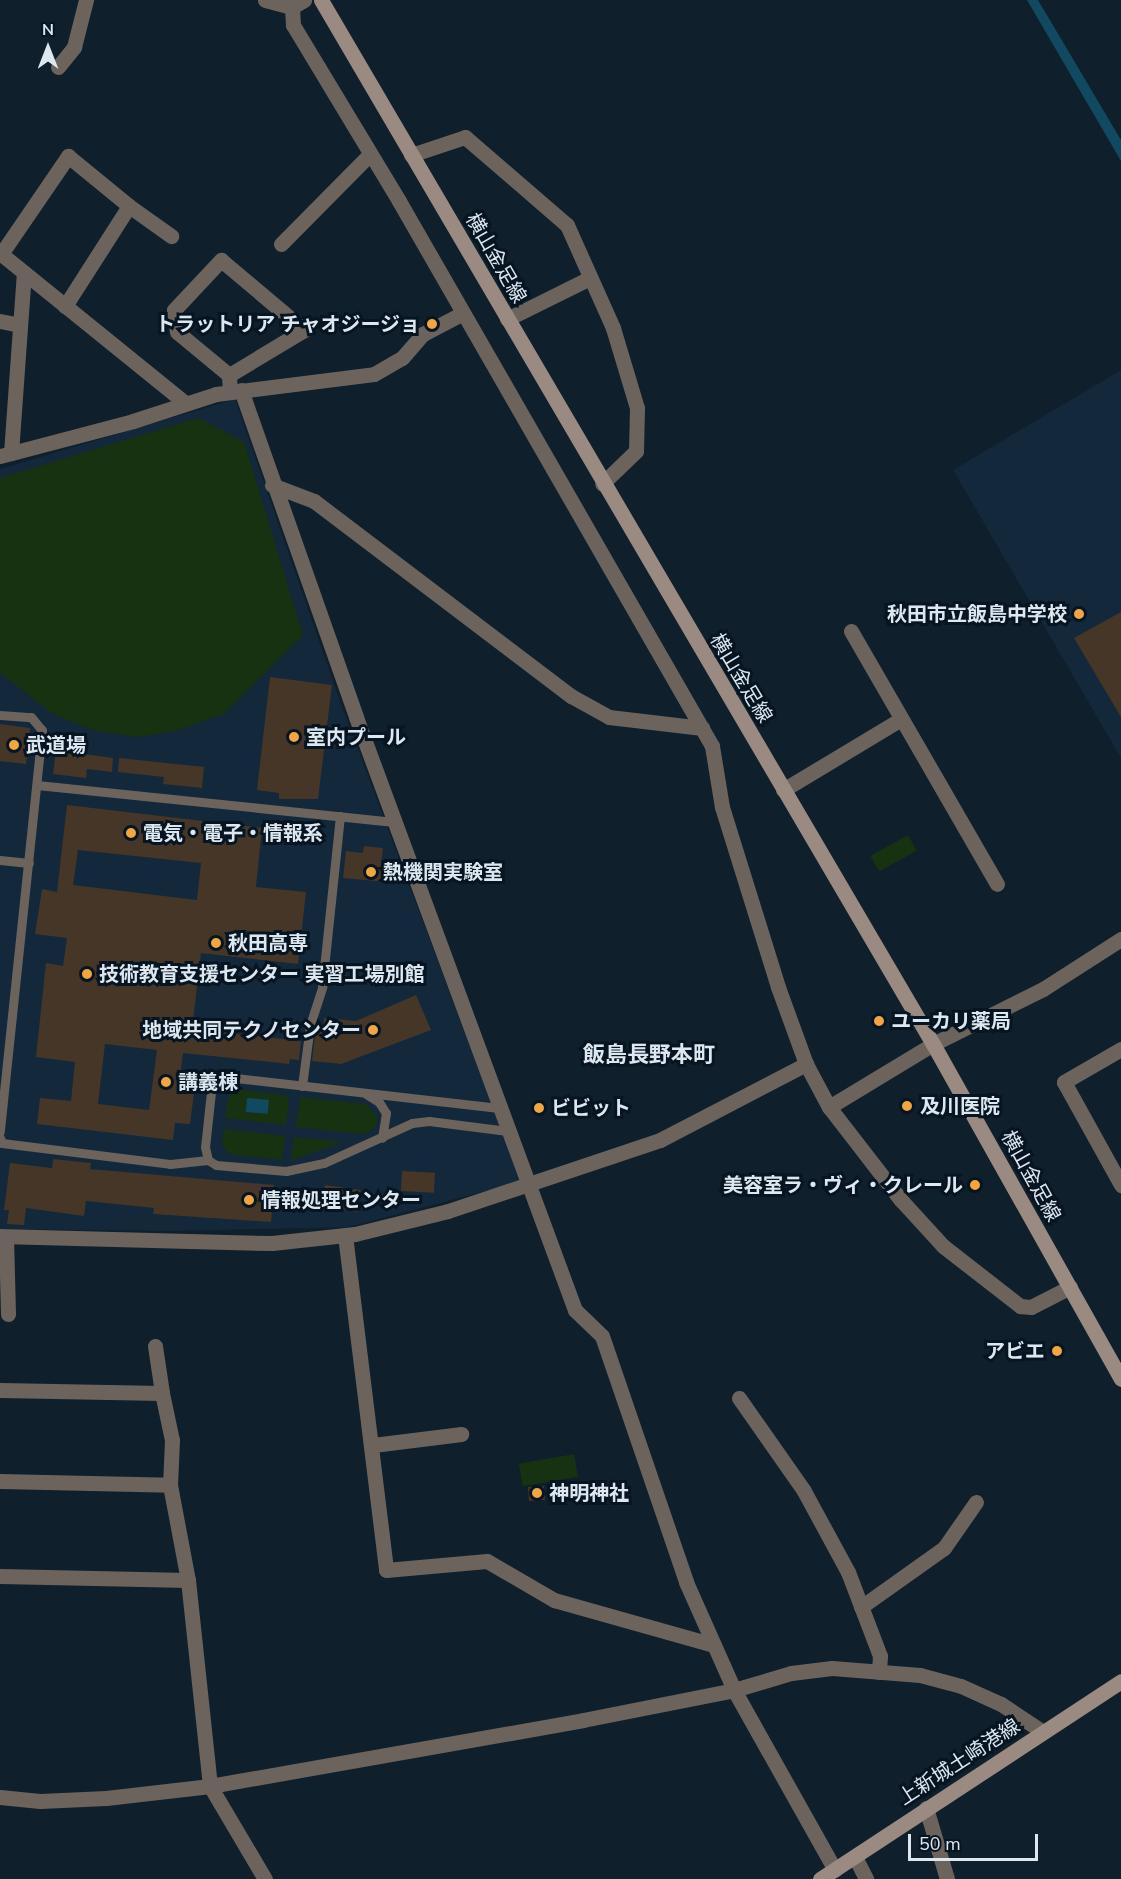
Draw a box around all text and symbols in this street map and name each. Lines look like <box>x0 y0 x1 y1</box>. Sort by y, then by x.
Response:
north arrow <box>18 18 78 78</box>
text: N <box>42 19 54 41</box>
street label: 横山金足線 <box>461 209 531 307</box>
place label: トラットリア チャオジージョ <box>155 312 420 336</box>
marker: トラットリア チャオジージョ <box>425 317 439 331</box>
place label: 秋田市立飯島中学校 <box>887 602 1067 626</box>
marker: 秋田市立飯島中学校 <box>1072 607 1086 621</box>
street label: 横山金足線 <box>705 629 777 727</box>
place label: 室内プール <box>306 725 406 749</box>
marker: 室内プール <box>287 730 301 744</box>
place label: 武道場 <box>26 733 86 757</box>
marker: 武道場 <box>7 738 21 752</box>
place label: 電気・電子・情報系 <box>143 821 323 845</box>
marker: 電気・電子・情報系 <box>124 826 138 840</box>
place label: 熱機関実験室 <box>383 860 503 884</box>
marker: 熱機関実験室 <box>364 865 378 879</box>
place label: 秋田高専 <box>228 931 308 955</box>
marker: 秋田高専 <box>209 936 223 950</box>
place label: 技術教育支援センター 実習工場別館 <box>99 962 424 986</box>
marker: 技術教育支援センター 実習工場別館 <box>80 967 94 981</box>
place label: ユーカリ薬局 <box>891 1009 1011 1033</box>
marker: ユーカリ薬局 <box>872 1014 886 1028</box>
place label: 地域共同テクノセンター <box>141 1018 361 1042</box>
marker: 地域共同テクノセンター <box>366 1023 380 1037</box>
district label: 飯島長野本町 <box>583 1043 715 1069</box>
place label: 講義棟 <box>178 1070 238 1094</box>
marker: 講義棟 <box>159 1075 173 1089</box>
place label: 及川医院 <box>920 1094 1000 1118</box>
place label: ビビット <box>551 1096 631 1120</box>
marker: 及川医院 <box>898 1097 916 1115</box>
marker: ビビット <box>532 1101 546 1115</box>
street label: 横山金足線 <box>996 1126 1066 1226</box>
place label: 美容室ラ・ヴィ・クレール <box>723 1173 963 1197</box>
marker: 美容室ラ・ヴィ・クレール <box>968 1178 982 1192</box>
place label: 情報処理センター <box>261 1188 421 1212</box>
marker: 情報処理センター <box>242 1193 256 1207</box>
place label: アビエ <box>985 1339 1045 1363</box>
marker: アビエ <box>1050 1344 1064 1358</box>
place label: 神明神社 <box>549 1481 629 1505</box>
marker: 神明神社 <box>530 1486 544 1500</box>
street label: 上新城土崎港線 <box>894 1714 1024 1810</box>
scale bar <box>911 1822 1042 1860</box>
text: 50 m <box>919 1832 961 1856</box>

